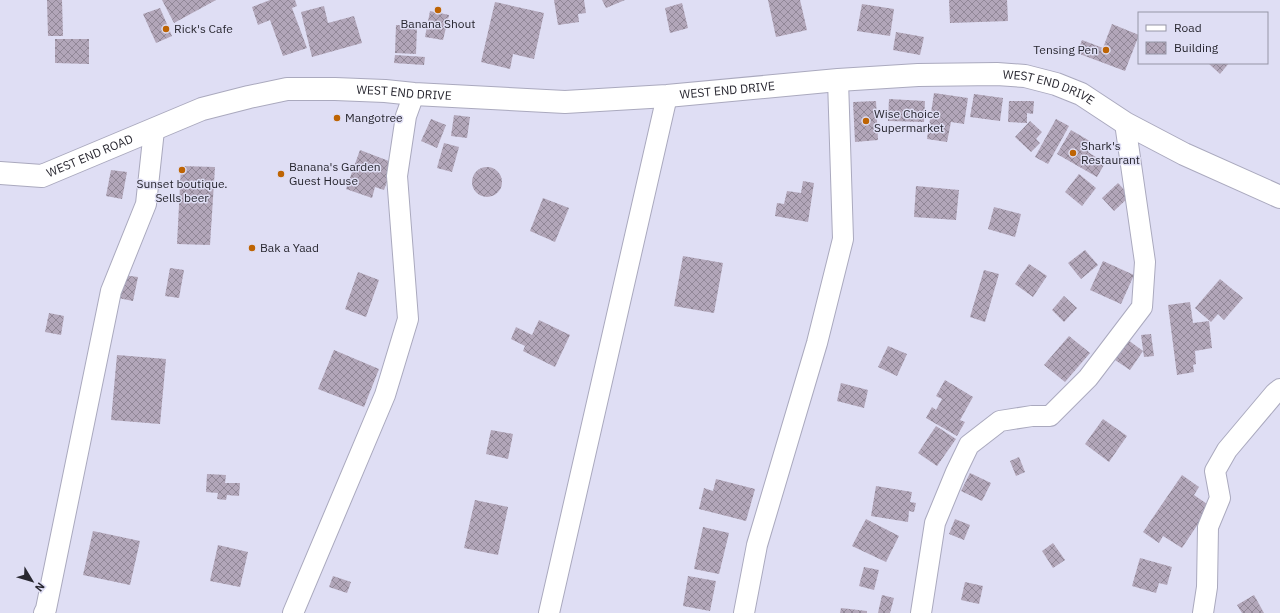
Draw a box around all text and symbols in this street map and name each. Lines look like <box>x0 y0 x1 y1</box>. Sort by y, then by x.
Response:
marker: Banana Shout <box>433 5 443 15</box>
legend <box>1138 12 1268 64</box>
place label: Banana Shout <box>400 16 476 31</box>
text: Road <box>1174 20 1202 35</box>
place label: Rick's Cafe <box>174 21 233 36</box>
marker: Rick's Cafe <box>161 24 171 34</box>
text: Building <box>1174 40 1219 55</box>
place label: Tensing Pen <box>1033 42 1098 57</box>
marker: Tensing Pen <box>1101 45 1111 55</box>
street label: WEST END DRIVE <box>1002 66 1097 108</box>
street label: WEST END DRIVE <box>679 78 775 102</box>
street label: WEST END DRIVE <box>356 82 452 103</box>
place label: Wise Choice Supermarket <box>874 106 944 135</box>
place label: Mangotree <box>345 110 403 125</box>
marker: Mangotree <box>332 113 342 123</box>
marker: Wise Choice Supermarket <box>861 116 871 126</box>
street label: WEST END ROAD <box>44 131 135 180</box>
place label: Shark's Restaurant <box>1081 138 1140 167</box>
marker: Shark's Restaurant <box>1068 148 1078 158</box>
place label: Banana's Garden Guest House <box>289 159 381 188</box>
marker: Sunset boutique. Sells beer <box>177 165 187 175</box>
marker: Banana's Garden Guest House <box>276 169 286 179</box>
place label: Sunset boutique. Sells beer <box>136 176 228 205</box>
place label: Bak a Yaad <box>260 240 319 255</box>
marker: Bak a Yaad <box>247 243 257 253</box>
north arrow <box>12 561 52 601</box>
text: N <box>32 580 48 595</box>

